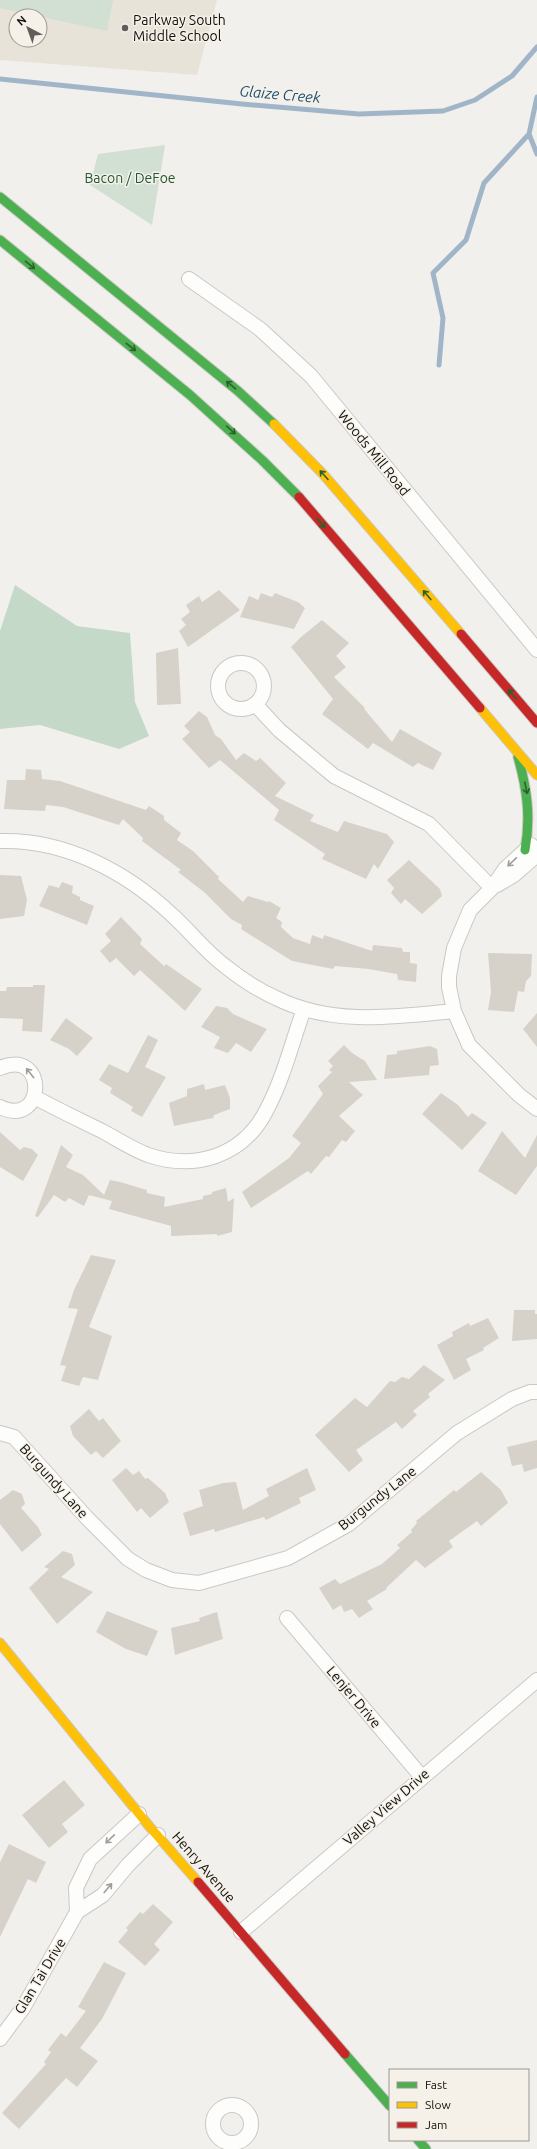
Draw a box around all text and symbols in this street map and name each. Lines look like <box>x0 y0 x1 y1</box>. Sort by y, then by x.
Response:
north arrow <box>8 8 48 48</box>
place label: Parkway South Middle School <box>133 12 226 44</box>
text: N <box>14 13 28 28</box>
marker: Parkway South Middle School <box>120 23 130 33</box>
water label: Glaize Creek <box>239 82 322 106</box>
park label: Bacon / DeFoe <box>84 170 176 186</box>
one-way arrow <box>25 260 36 269</box>
one-way arrow <box>126 342 137 351</box>
one-way arrow <box>226 380 236 389</box>
street label: Woods Mill Road <box>335 407 413 499</box>
one-way arrow <box>226 425 236 434</box>
one-way arrow <box>320 471 329 481</box>
one-way arrow <box>317 518 326 528</box>
one-way arrow <box>422 590 431 601</box>
one-way arrow <box>507 689 516 699</box>
one-way arrow <box>523 781 531 794</box>
one-way arrow <box>507 857 517 867</box>
one-way arrow <box>26 1068 34 1079</box>
street label: Burgundy Lane <box>16 1441 92 1521</box>
street label: Burgundy Lane <box>335 1463 419 1533</box>
street label: Lenjer Drive <box>324 1663 384 1731</box>
street label: Valley View Drive <box>340 1765 432 1849</box>
street label: Henry Avenue <box>169 1828 239 1906</box>
one-way arrow <box>104 1835 115 1844</box>
one-way arrow <box>104 1883 113 1894</box>
street label: Glan Tai Drive <box>11 1935 69 2017</box>
legend <box>389 2069 529 2141</box>
text: Fast <box>425 2078 447 2091</box>
text: Slow <box>425 2098 451 2111</box>
text: Jam <box>425 2118 447 2131</box>

